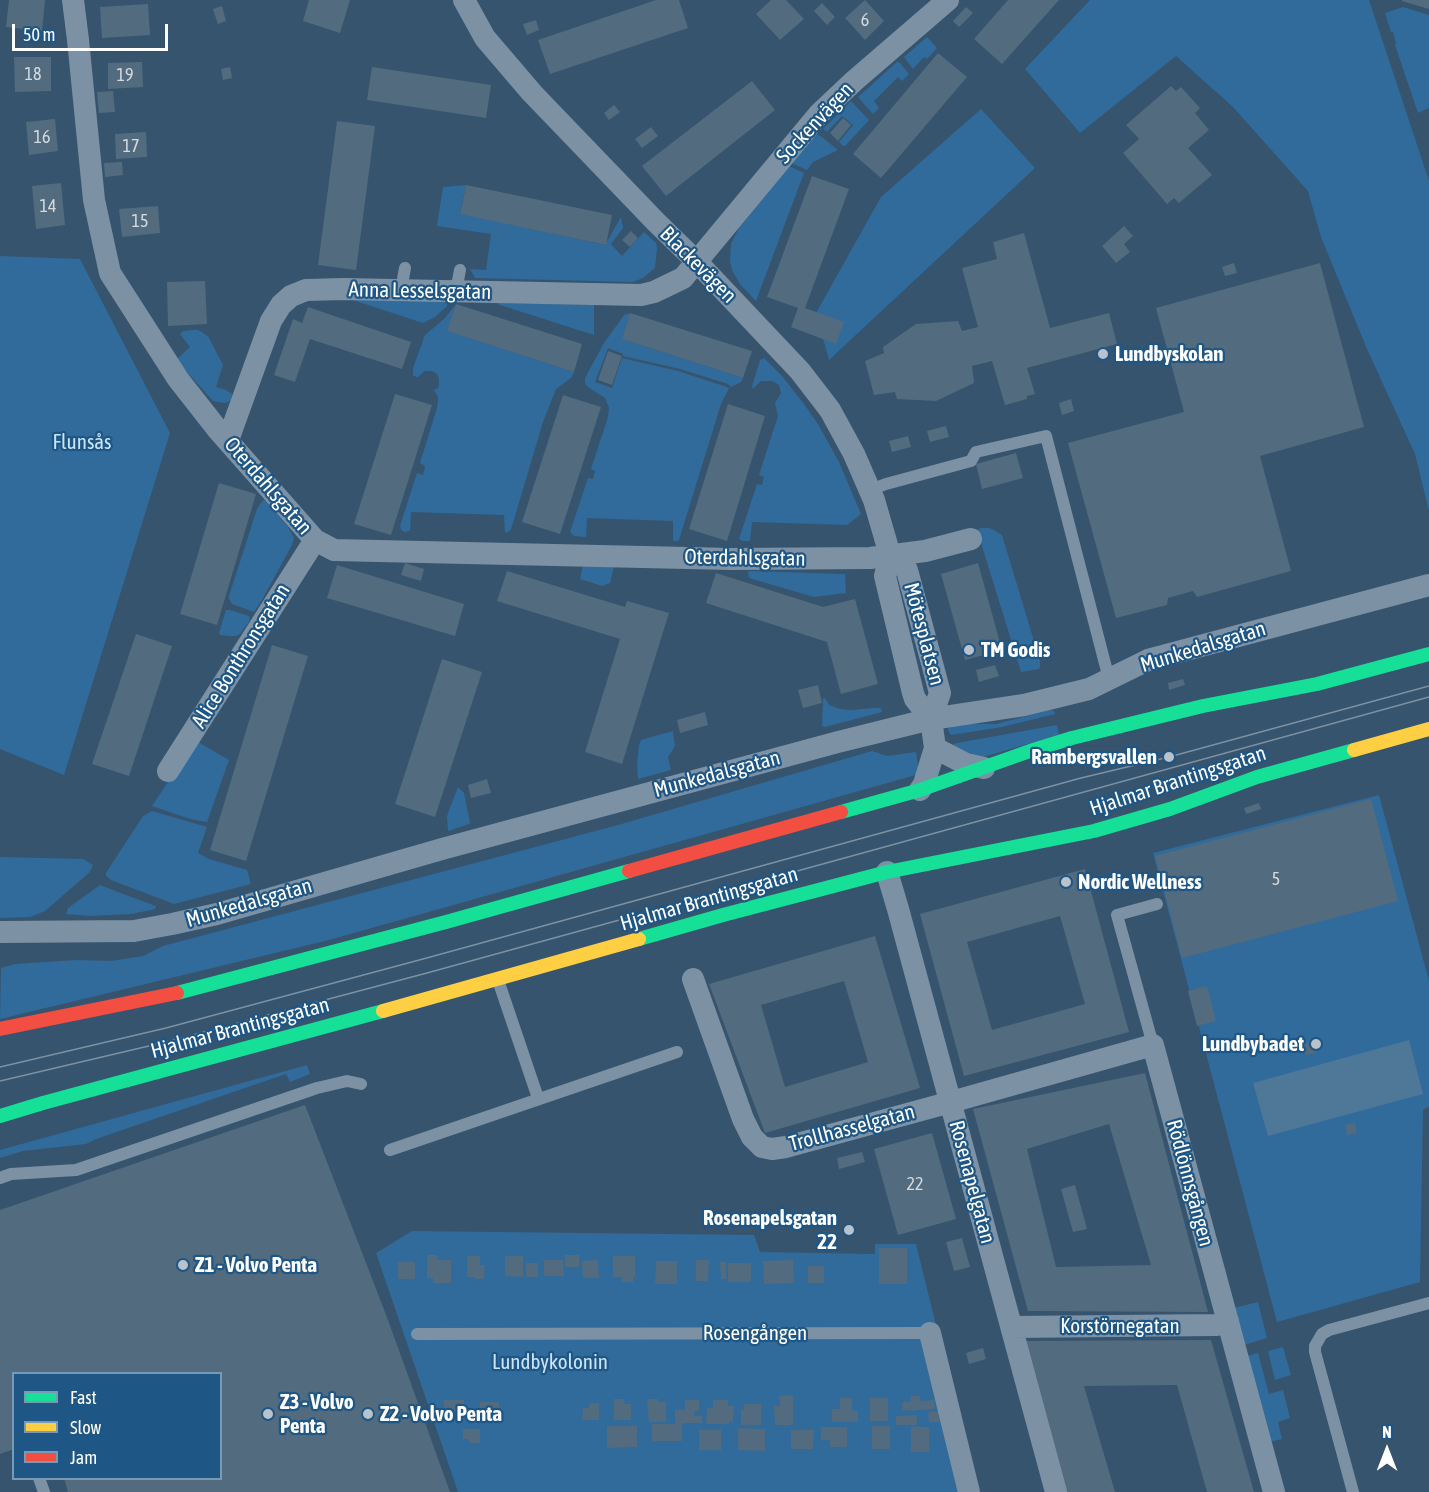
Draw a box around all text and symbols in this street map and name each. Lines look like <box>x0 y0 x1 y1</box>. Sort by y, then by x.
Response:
house number: 6 <box>861 9 869 31</box>
scale bar <box>15 12 171 50</box>
text: 50 m <box>23 24 55 45</box>
house number: 18 <box>25 63 41 85</box>
house number: 19 <box>117 64 133 86</box>
street label: Sockenvägen <box>771 77 859 169</box>
house number: 16 <box>34 126 50 148</box>
house number: 17 <box>123 135 139 157</box>
house number: 14 <box>40 195 56 217</box>
house number: 15 <box>132 210 148 232</box>
street label: Blackevägen <box>655 222 741 308</box>
street label: Anna Lesselsgatan <box>348 277 492 305</box>
place label: Lundbyskolan <box>1115 341 1223 367</box>
marker: Lundbyskolan <box>1096 347 1110 361</box>
park label: Flunsås <box>53 429 111 455</box>
street label: Oterdahlsgatan <box>219 432 317 540</box>
street label: Oterdahlsgatan <box>684 544 806 572</box>
street label: Alice Bonthronsgatan <box>187 579 295 733</box>
street label: Mötesplatsen <box>898 580 950 688</box>
street label: Munkedalsgatan <box>1137 616 1269 678</box>
place label: TM Godis <box>981 637 1050 663</box>
marker: TM Godis <box>962 643 976 657</box>
street label: Hjalmar Brantingsgatan <box>1087 741 1269 821</box>
place label: Rambergsvallen <box>1031 744 1157 770</box>
street label: Munkedalsgatan <box>651 745 783 803</box>
marker: Rambergsvallen <box>1162 750 1176 764</box>
street label: Hjalmar Brantingsgatan <box>617 862 801 936</box>
house number: 5 <box>1272 868 1280 890</box>
place label: Nordic Wellness <box>1078 869 1202 895</box>
street label: Munkedalsgatan <box>183 873 315 933</box>
marker: Nordic Wellness <box>1059 875 1073 889</box>
street label: Hjalmar Brantingsgatan <box>148 992 332 1064</box>
place label: Lundbybadet <box>1202 1031 1304 1057</box>
marker: Lundbybadet <box>1309 1037 1323 1051</box>
street label: Trollhasselgatan <box>786 1099 918 1157</box>
street label: Rödlönnsgången <box>1161 1117 1219 1249</box>
street label: Rosenapelgatan <box>943 1118 1001 1246</box>
house number: 22 <box>907 1173 923 1195</box>
place label: Rosenapelsgatan 22 <box>703 1205 837 1255</box>
marker: Rosenapelsgatan 22 <box>842 1223 856 1237</box>
place label: Z1 - Volvo Penta <box>195 1252 317 1278</box>
marker: Z1 - Volvo Penta <box>176 1258 190 1272</box>
street label: Korstörnegatan <box>1060 1313 1180 1339</box>
street label: Rosengången <box>703 1320 807 1346</box>
park label: Lundbykolonin <box>492 1349 608 1375</box>
legend <box>12 1372 222 1480</box>
text: Fast <box>70 1387 97 1408</box>
place label: Z3 - Volvo Penta <box>280 1389 354 1439</box>
place label: Z2 - Volvo Penta <box>380 1401 502 1427</box>
marker: Z3 - Volvo Penta <box>261 1407 275 1421</box>
marker: Z2 - Volvo Penta <box>361 1407 375 1421</box>
text: Slow <box>70 1417 101 1438</box>
north arrow <box>1357 1420 1417 1480</box>
text: N <box>1382 1423 1392 1441</box>
text: Jam <box>70 1447 97 1468</box>

